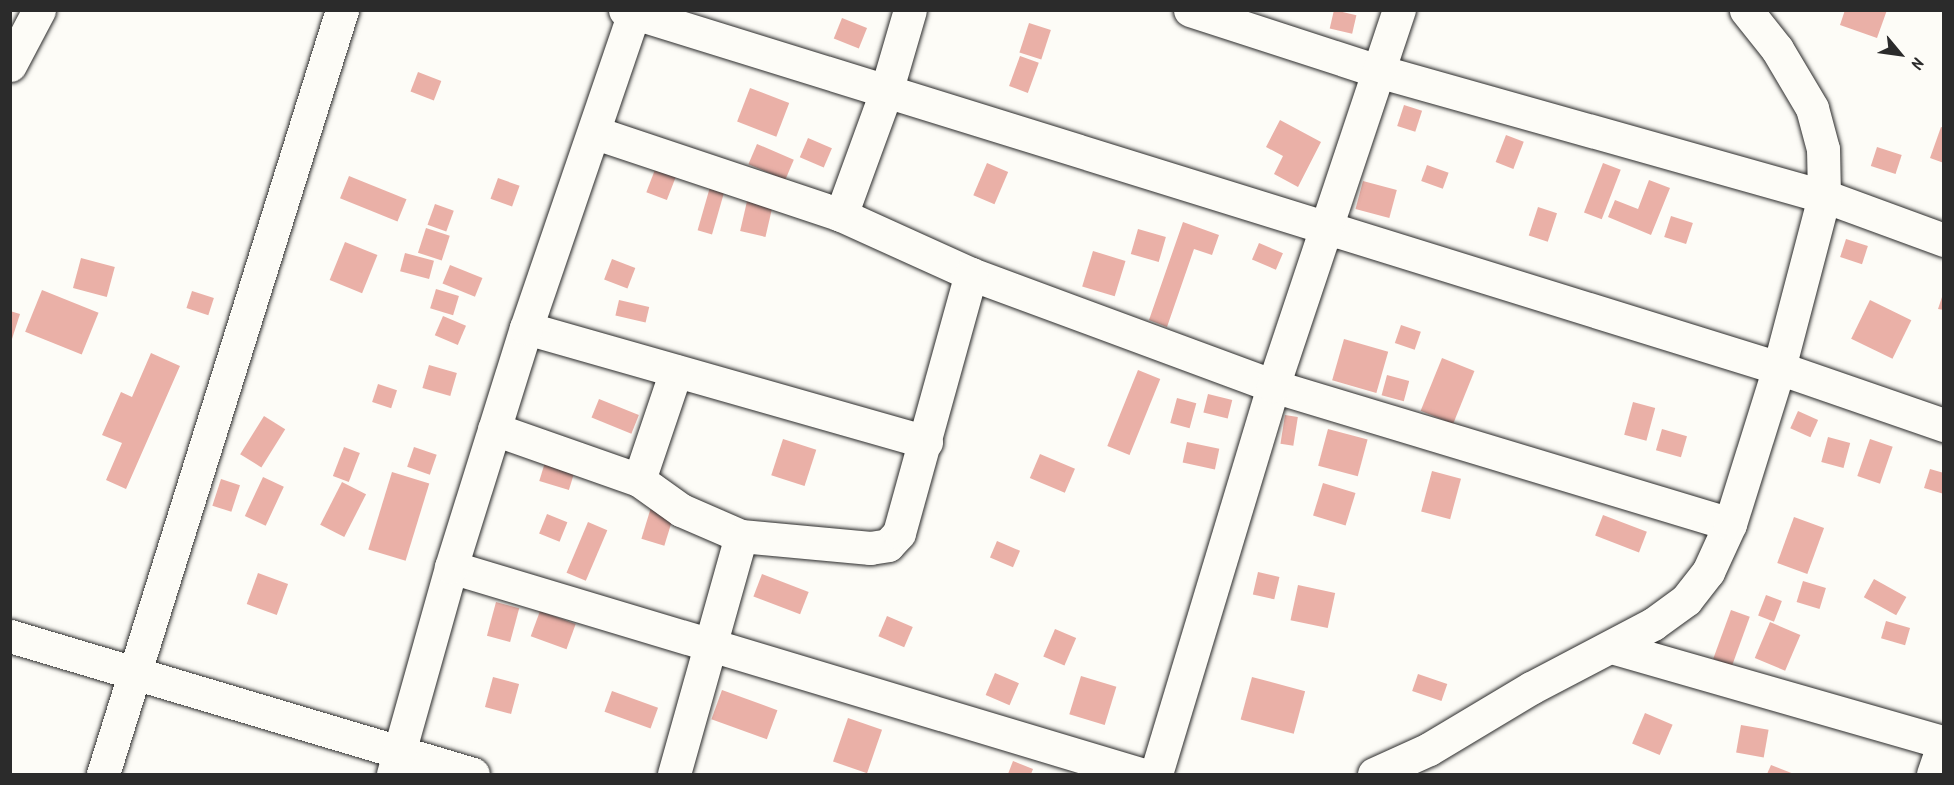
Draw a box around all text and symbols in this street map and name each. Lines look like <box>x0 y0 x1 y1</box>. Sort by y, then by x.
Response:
north arrow <box>1870 24 1930 84</box>
text: N <box>1903 52 1930 73</box>

